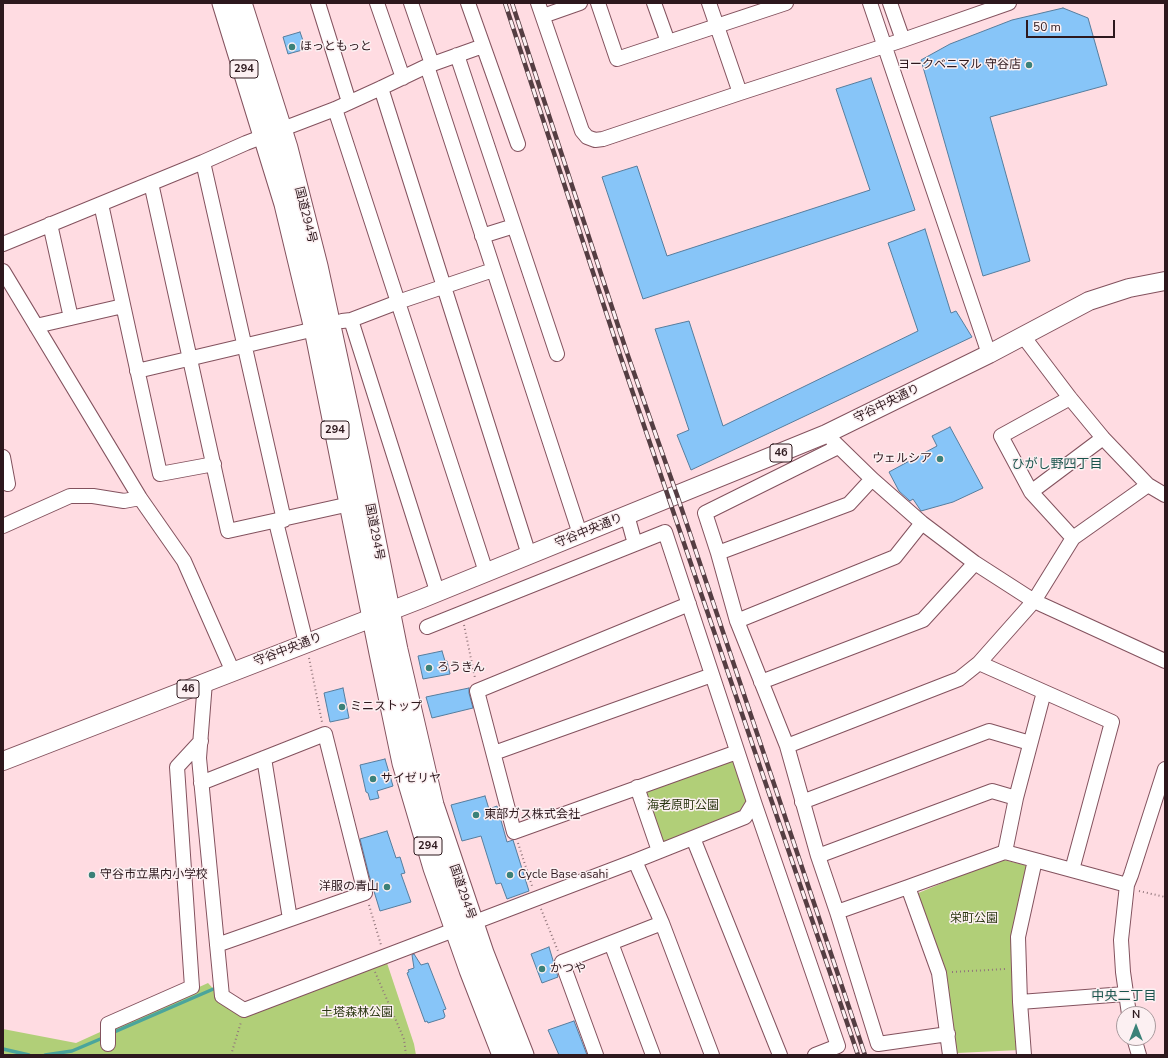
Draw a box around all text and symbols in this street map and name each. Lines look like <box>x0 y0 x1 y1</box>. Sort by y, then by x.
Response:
scale bar <box>1028 12 1117 38</box>
text: 50 m <box>1033 19 1061 35</box>
place label: ほっともっと <box>300 40 372 54</box>
marker: ほっともっと <box>287 42 297 52</box>
place label: ヨークベニマル 守谷店 <box>898 58 1021 72</box>
road number: 294 <box>230 60 258 78</box>
marker: ヨークベニマル 守谷店 <box>1024 60 1034 70</box>
street label: 国道294号 <box>291 185 319 245</box>
street label: 守谷中央通り <box>851 382 923 426</box>
road number: 294 <box>321 421 349 439</box>
road number: 46 <box>770 444 792 462</box>
place label: ウェルシア <box>872 452 932 466</box>
marker: ウェルシア <box>935 454 945 464</box>
district label: ひがし野四丁目 <box>1012 457 1102 473</box>
street label: 国道294号 <box>361 502 387 562</box>
street label: 守谷中央通り <box>553 511 625 551</box>
street label: 守谷中央通り <box>252 630 324 670</box>
place label: ろうきん <box>437 661 485 675</box>
marker: ろうきん <box>424 663 434 673</box>
road number: 46 <box>177 680 199 698</box>
place label: ミニストップ <box>350 700 422 714</box>
marker: ミニストップ <box>337 702 347 712</box>
place label: サイゼリヤ <box>381 772 441 786</box>
marker: サイゼリヤ <box>368 774 378 784</box>
park label: 海老原町公園 <box>647 799 719 813</box>
place label: 東部ガス株式会社 <box>484 808 580 822</box>
marker: 東部ガス株式会社 <box>471 810 481 820</box>
road number: 294 <box>414 837 442 855</box>
street label: 国道294号 <box>446 862 478 922</box>
place label: 守谷市立黒内小学校 <box>100 868 208 882</box>
place label: Cycle Base asahi <box>518 868 608 882</box>
marker: 守谷市立黒内小学校 <box>87 870 97 880</box>
marker: Cycle Base asahi <box>505 870 515 880</box>
place label: 洋服の青山 <box>319 880 379 894</box>
marker: 洋服の青山 <box>382 882 392 892</box>
park label: 栄町公園 <box>950 912 998 926</box>
place label: かつや <box>550 962 586 976</box>
marker: かつや <box>537 964 547 974</box>
district label: 中央二丁目 <box>1092 989 1156 1005</box>
park label: 土塔森林公園 <box>321 1006 393 1020</box>
north arrow <box>1116 1006 1156 1046</box>
text: N <box>1132 1007 1140 1022</box>

